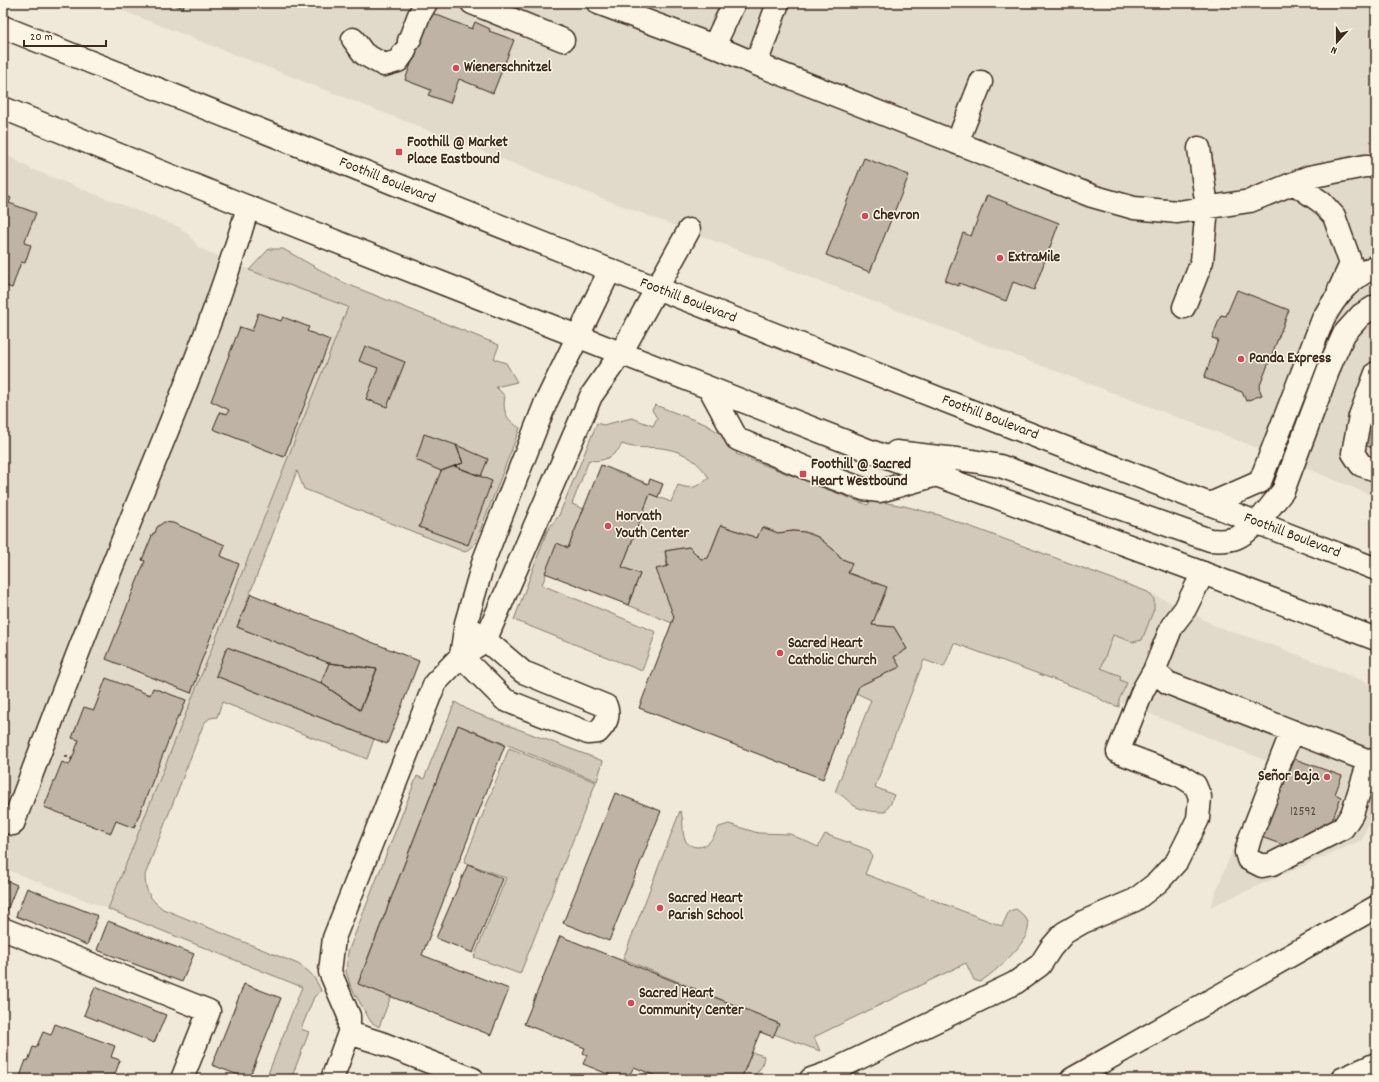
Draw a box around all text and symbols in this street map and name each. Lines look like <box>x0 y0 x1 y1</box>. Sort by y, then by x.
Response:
scale bar <box>24 22 106 48</box>
north arrow <box>1317 22 1357 62</box>
text: 20 m <box>30 29 53 46</box>
text: N <box>1328 41 1340 58</box>
place label: Wienerschnitzel <box>464 57 552 79</box>
marker: Wienerschnitzel <box>451 63 461 73</box>
place label: Foothill @ Market Place Eastbound <box>407 132 508 171</box>
marker: Foothill @ Market Place Eastbound <box>394 147 404 157</box>
street label: Foothill Boulevard <box>336 152 438 210</box>
place label: Chevron <box>873 205 919 227</box>
marker: Chevron <box>860 211 870 221</box>
place label: ExtraMile <box>1008 247 1061 269</box>
marker: ExtraMile <box>995 253 1005 263</box>
street label: Foothill Boulevard <box>636 272 740 330</box>
place label: Panda Express <box>1249 348 1331 370</box>
marker: Panda Express <box>1236 354 1246 364</box>
street label: Foothill Boulevard <box>938 389 1042 447</box>
place label: Foothill @ Sacred Heart Westbound <box>811 454 911 493</box>
marker: Foothill @ Sacred Heart Westbound <box>798 469 808 479</box>
place label: Horvath Youth Center <box>615 506 690 545</box>
street label: Foothill Boulevard <box>1240 507 1344 565</box>
marker: Horvath Youth Center <box>603 521 613 531</box>
place label: Sacred Heart Catholic Church <box>788 633 877 672</box>
marker: Sacred Heart Catholic Church <box>775 648 785 658</box>
place label: Señor Baja <box>1258 766 1320 788</box>
marker: Señor Baja <box>1322 772 1332 782</box>
house number: 12592 <box>1290 803 1316 822</box>
place label: Sacred Heart Parish School <box>668 888 744 927</box>
marker: Sacred Heart Parish School <box>655 903 665 913</box>
place label: Sacred Heart Community Center <box>639 983 744 1022</box>
marker: Sacred Heart Community Center <box>626 998 636 1008</box>

